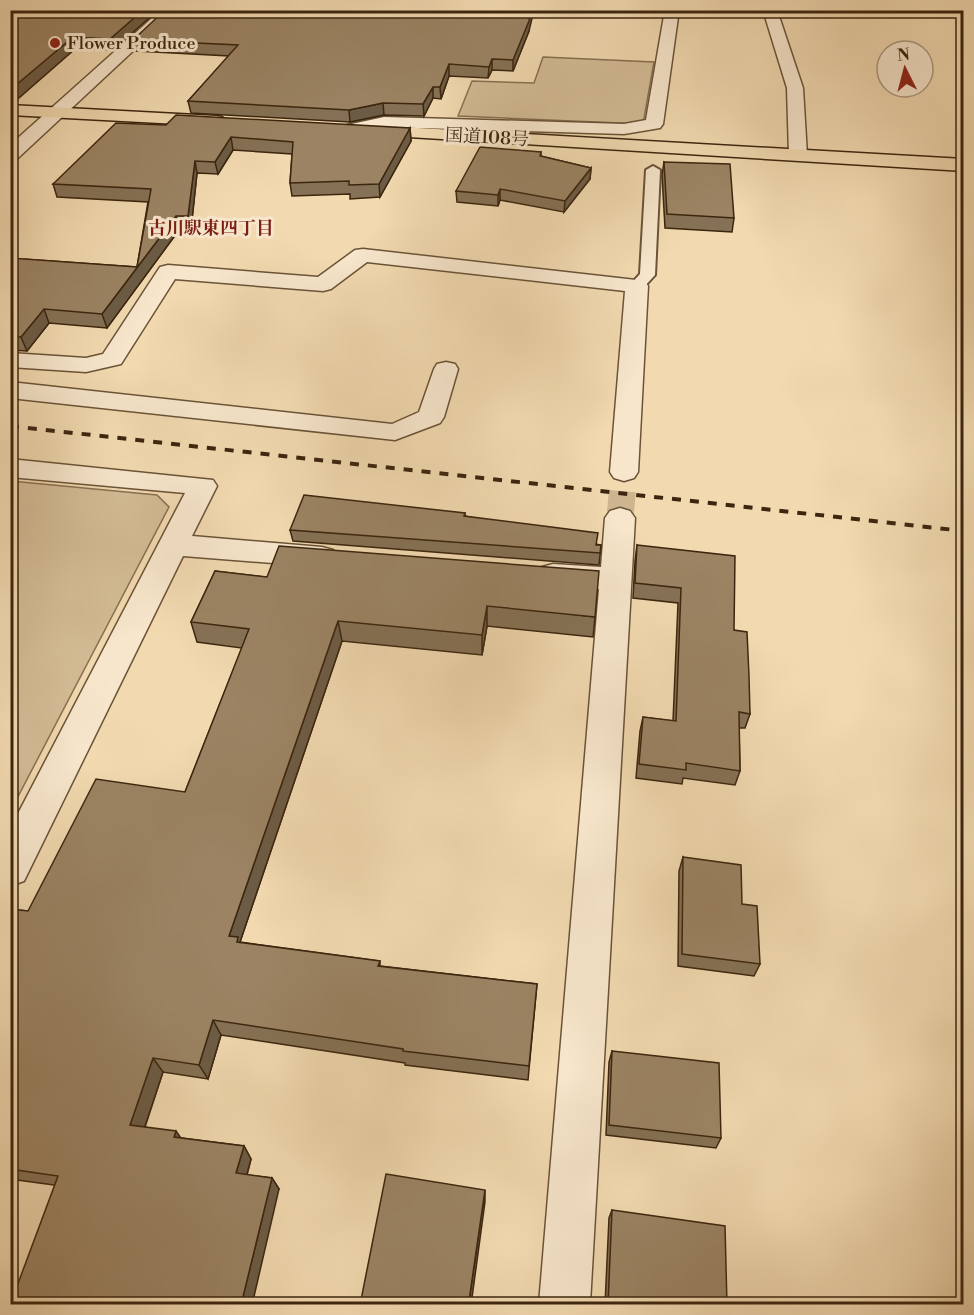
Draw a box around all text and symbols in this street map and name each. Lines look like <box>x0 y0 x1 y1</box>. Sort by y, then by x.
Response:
place label: Flower Produce <box>67 32 196 55</box>
marker: Flower Produce <box>48 36 62 50</box>
north arrow <box>875 39 935 99</box>
text: N <box>896 44 911 66</box>
street label: 国道108号 <box>444 124 530 151</box>
district label: 古川駅東四丁目 <box>148 217 274 240</box>

